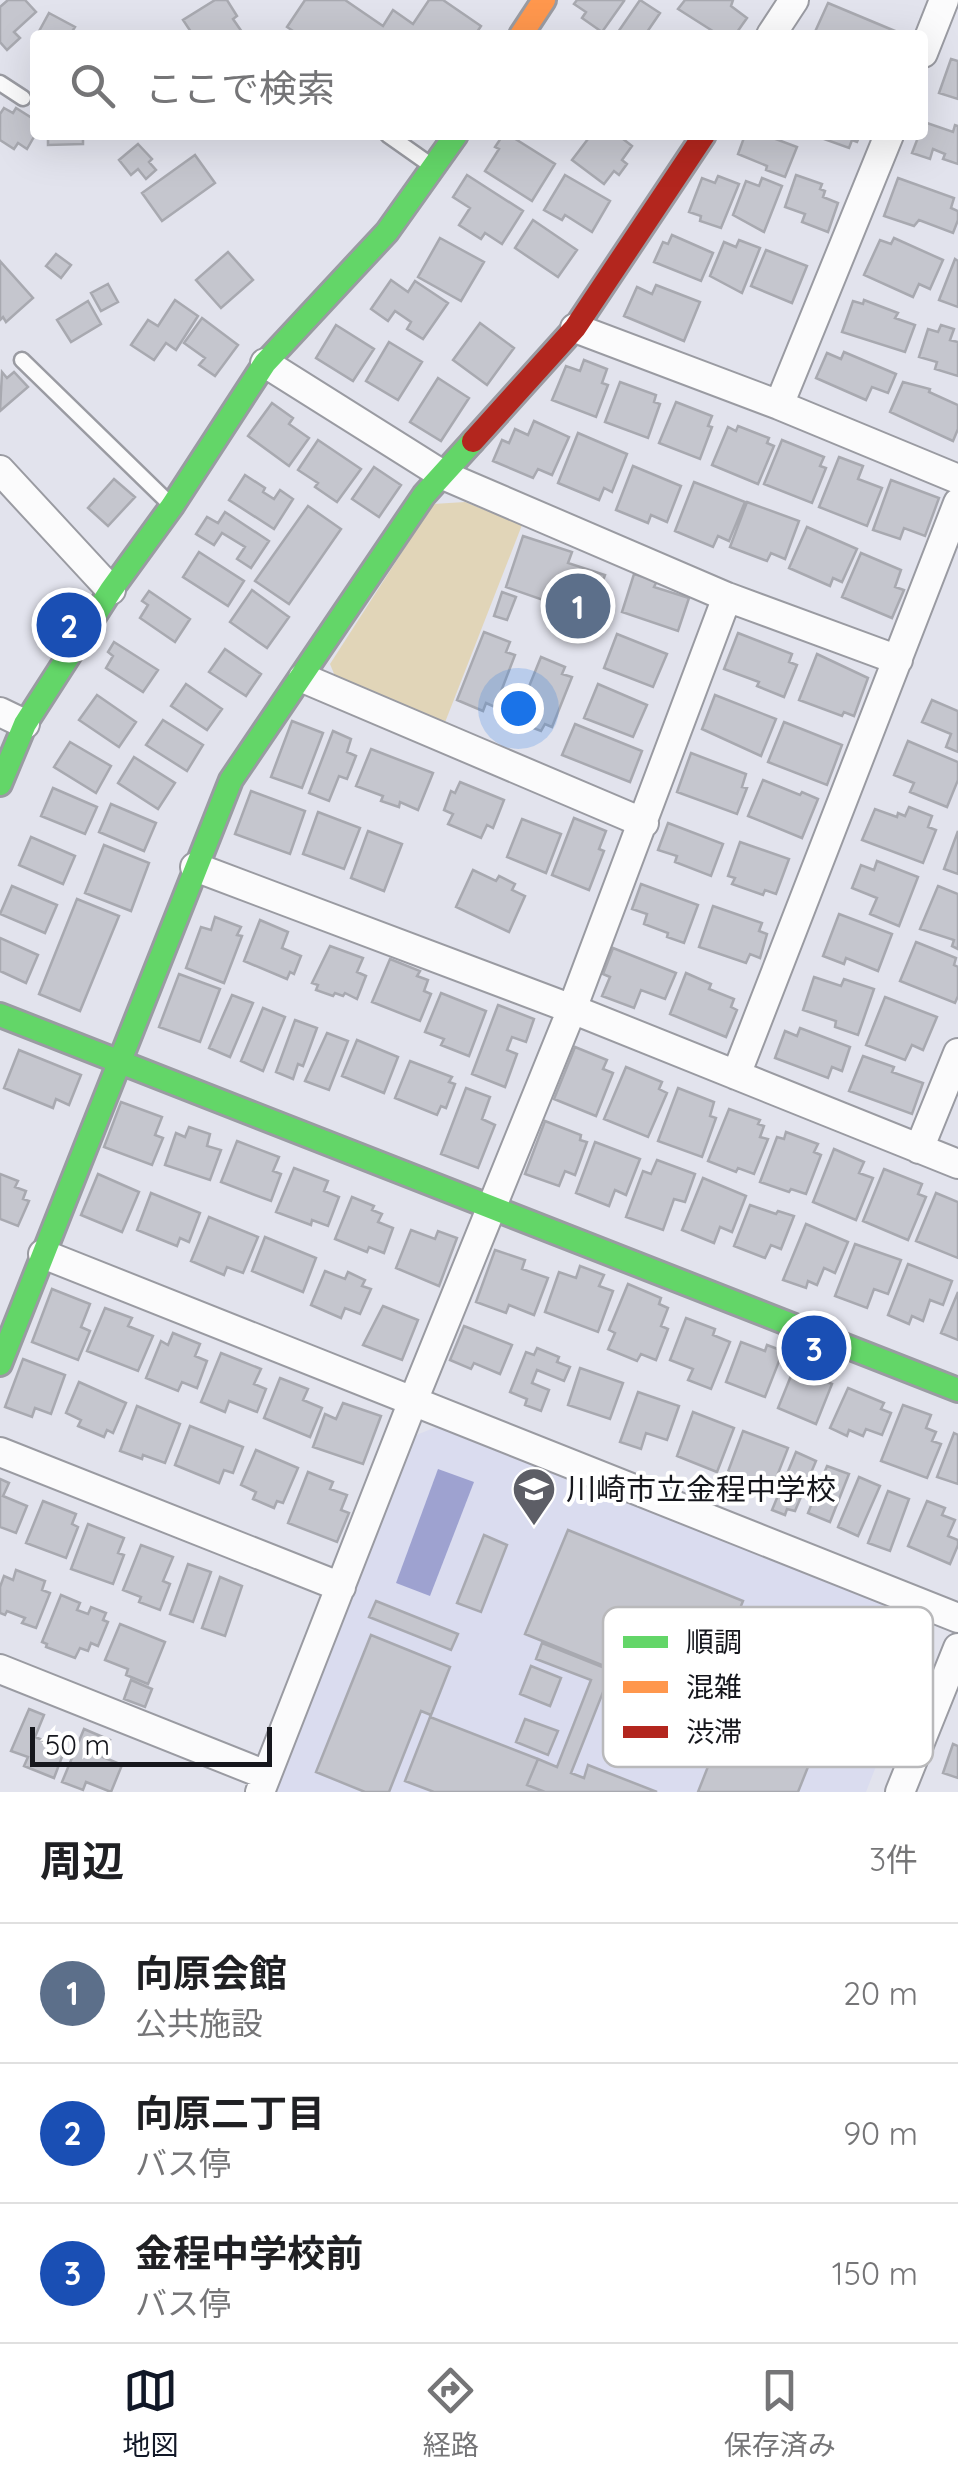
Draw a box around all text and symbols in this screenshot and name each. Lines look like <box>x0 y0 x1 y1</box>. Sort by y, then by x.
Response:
search box <box>30 30 928 140</box>
icon: search <box>65 58 120 113</box>
text: ここで検索 <box>145 64 335 112</box>
pin: 1 <box>546 568 610 644</box>
pin: 2 <box>36 588 102 662</box>
your location <box>493 683 544 734</box>
pin: 3 <box>782 1310 846 1386</box>
school or university icon: 川崎市立金程中学校 <box>511 1466 557 1527</box>
place label: 川崎市立金程中学校 <box>566 1470 836 1508</box>
legend <box>603 1607 933 1767</box>
text: 順調 <box>686 1624 742 1659</box>
text: 混雑 <box>686 1669 742 1704</box>
text: 渋滞 <box>686 1714 742 1749</box>
scale bar <box>30 1722 272 1766</box>
text: 50 m <box>45 1727 110 1762</box>
text: 周辺 <box>40 1834 124 1887</box>
text: 3件 <box>869 1839 918 1879</box>
text: 向原会館 <box>135 1949 287 1997</box>
text: 1 <box>66 1973 79 2013</box>
text: 20 m <box>843 1973 918 2013</box>
text: 公共施設 <box>135 2003 263 2043</box>
text: 向原二丁目 <box>135 2089 325 2137</box>
text: 2 <box>63 2113 82 2153</box>
text: 90 m <box>843 2113 918 2153</box>
text: バス停 <box>135 2143 231 2183</box>
text: 金程中学校前 <box>135 2229 363 2277</box>
text: 3 <box>64 2253 81 2293</box>
text: 150 m <box>832 2253 918 2293</box>
text: バス停 <box>135 2283 231 2323</box>
tab: 地図 <box>122 2363 178 2463</box>
tab: 経路 <box>423 2363 479 2463</box>
tab: 保存済み <box>724 2363 836 2463</box>

